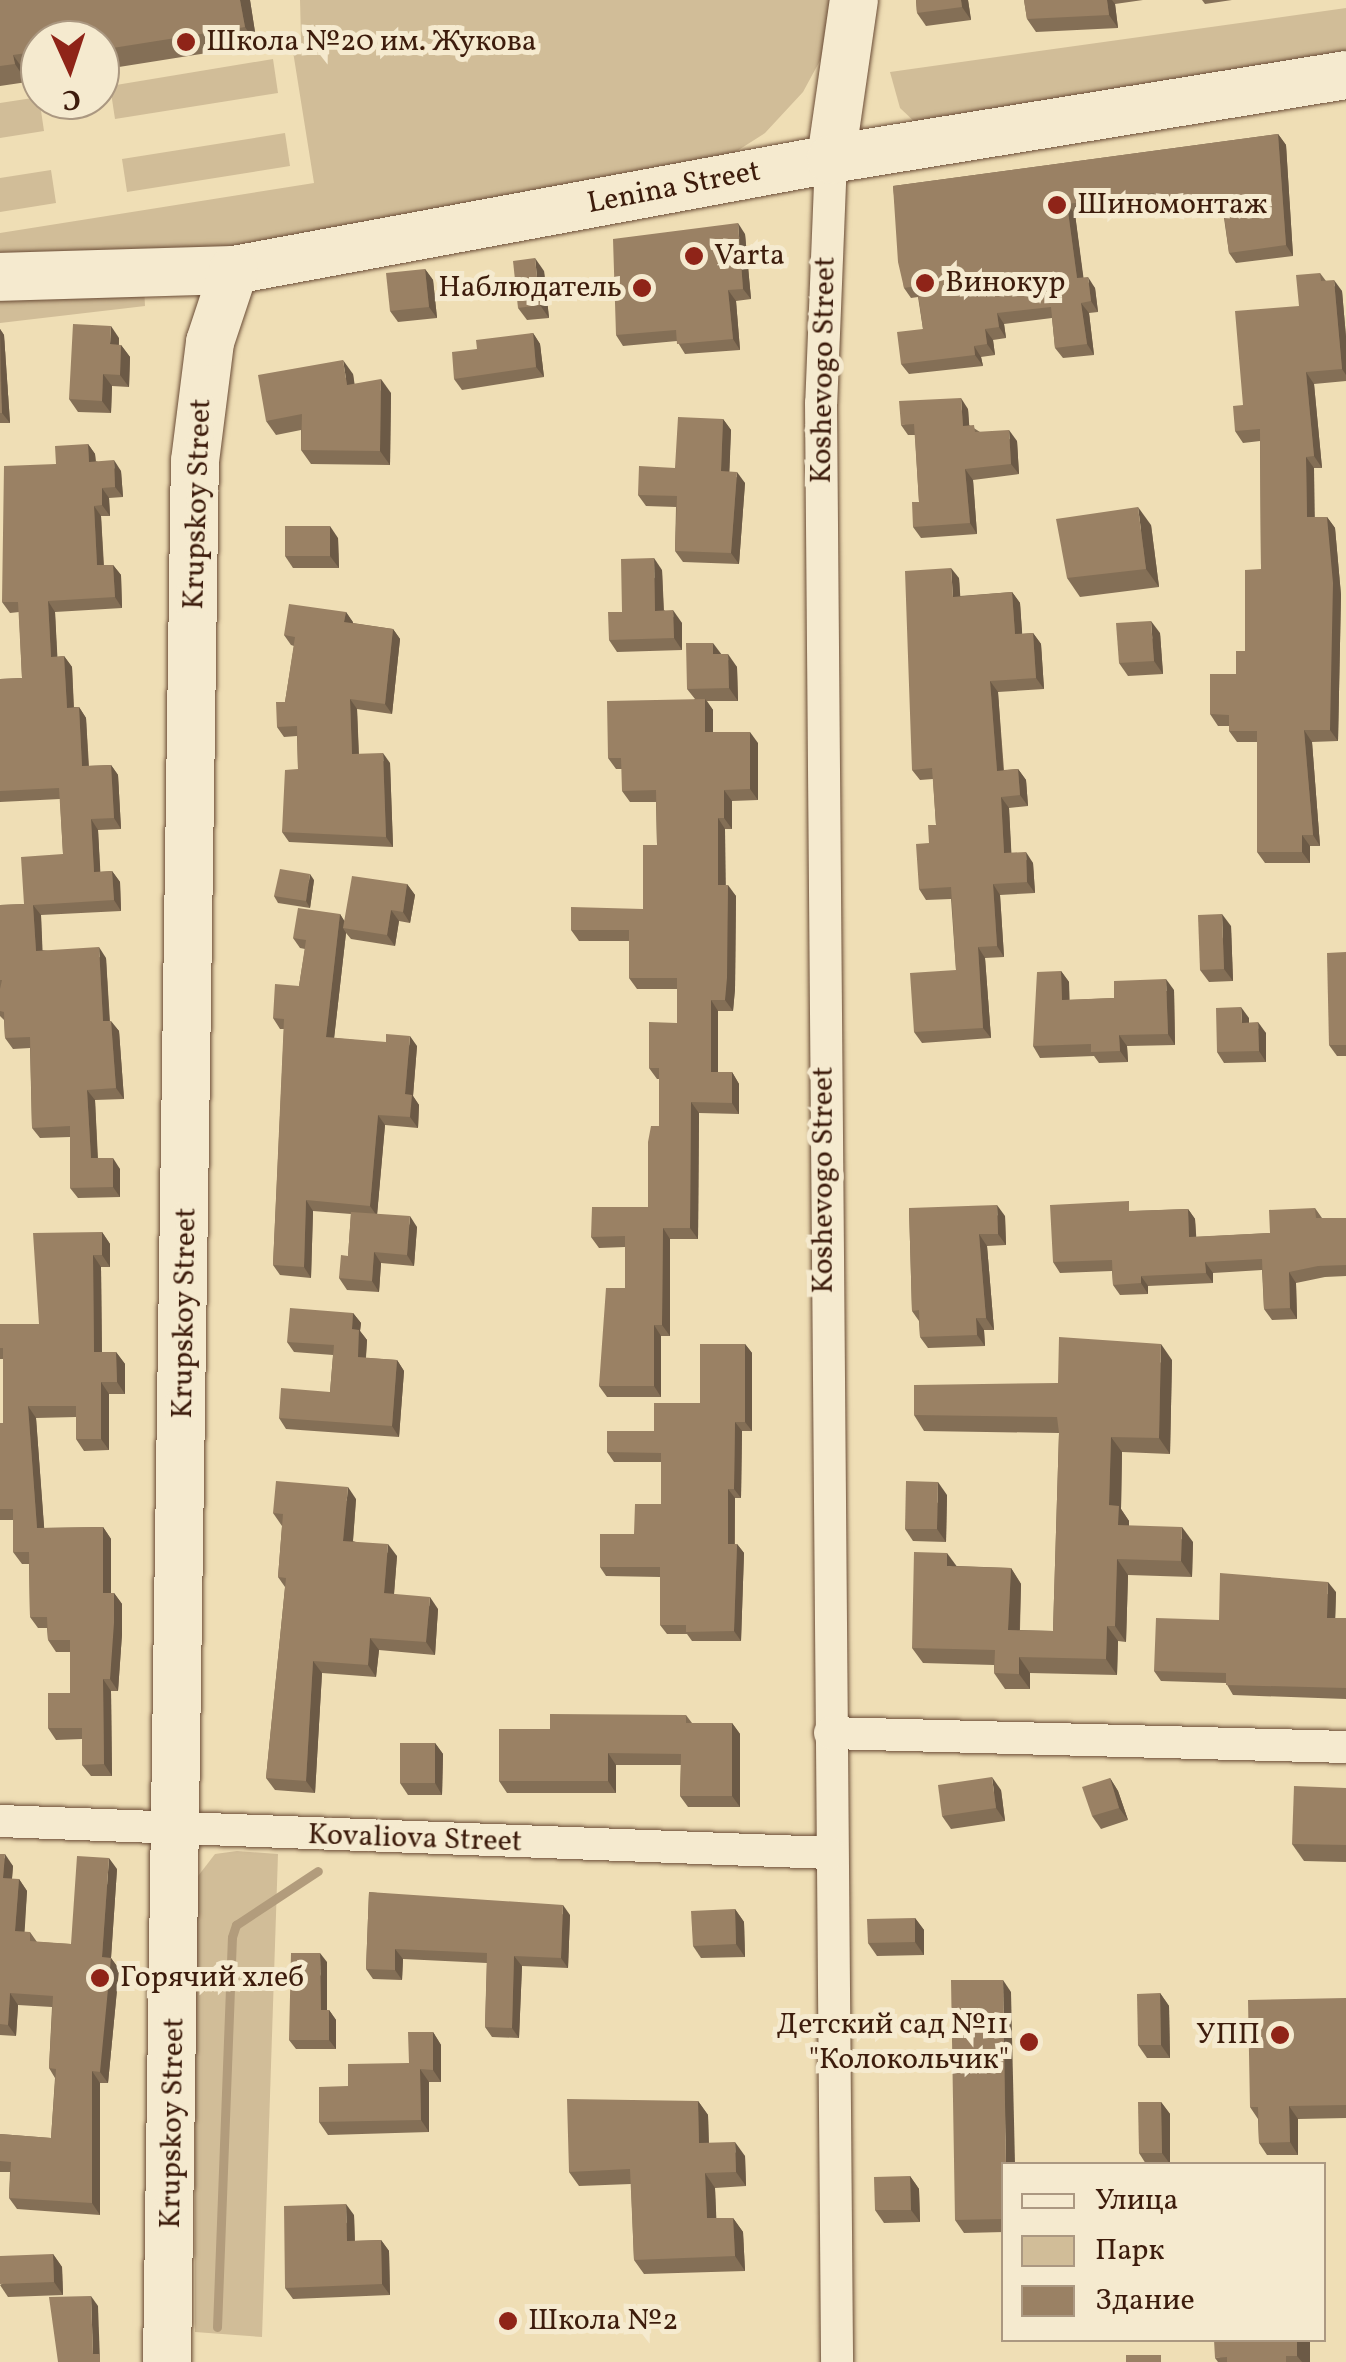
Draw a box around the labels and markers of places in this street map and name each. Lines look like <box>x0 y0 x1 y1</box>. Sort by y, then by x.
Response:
place label: Школа №20 им. Жукова <box>206 24 537 60</box>
marker: Школа №20 им. Жукова <box>175 31 197 53</box>
place label: Шиномонтаж <box>1077 187 1267 223</box>
marker: Шиномонтаж <box>1046 194 1068 216</box>
place label: Varta <box>714 238 785 274</box>
marker: Varta <box>683 245 705 267</box>
place label: Винокур <box>945 265 1065 301</box>
place label: Наблюдатель <box>438 270 622 306</box>
marker: Винокур <box>914 272 936 294</box>
marker: Наблюдатель <box>631 277 653 299</box>
place label: Горячий хлеб <box>120 1960 304 1996</box>
marker: Горячий хлеб <box>89 1967 111 1989</box>
place label: Детский сад №11 "Колокольчик" <box>777 2007 1009 2078</box>
place label: УПП <box>1196 2017 1260 2053</box>
marker: УПП <box>1269 2024 1291 2046</box>
marker: Детский сад №11 "Колокольчик" <box>1018 2031 1040 2053</box>
place label: Школа №2 <box>528 2303 678 2339</box>
marker: Школа №2 <box>497 2310 519 2332</box>

